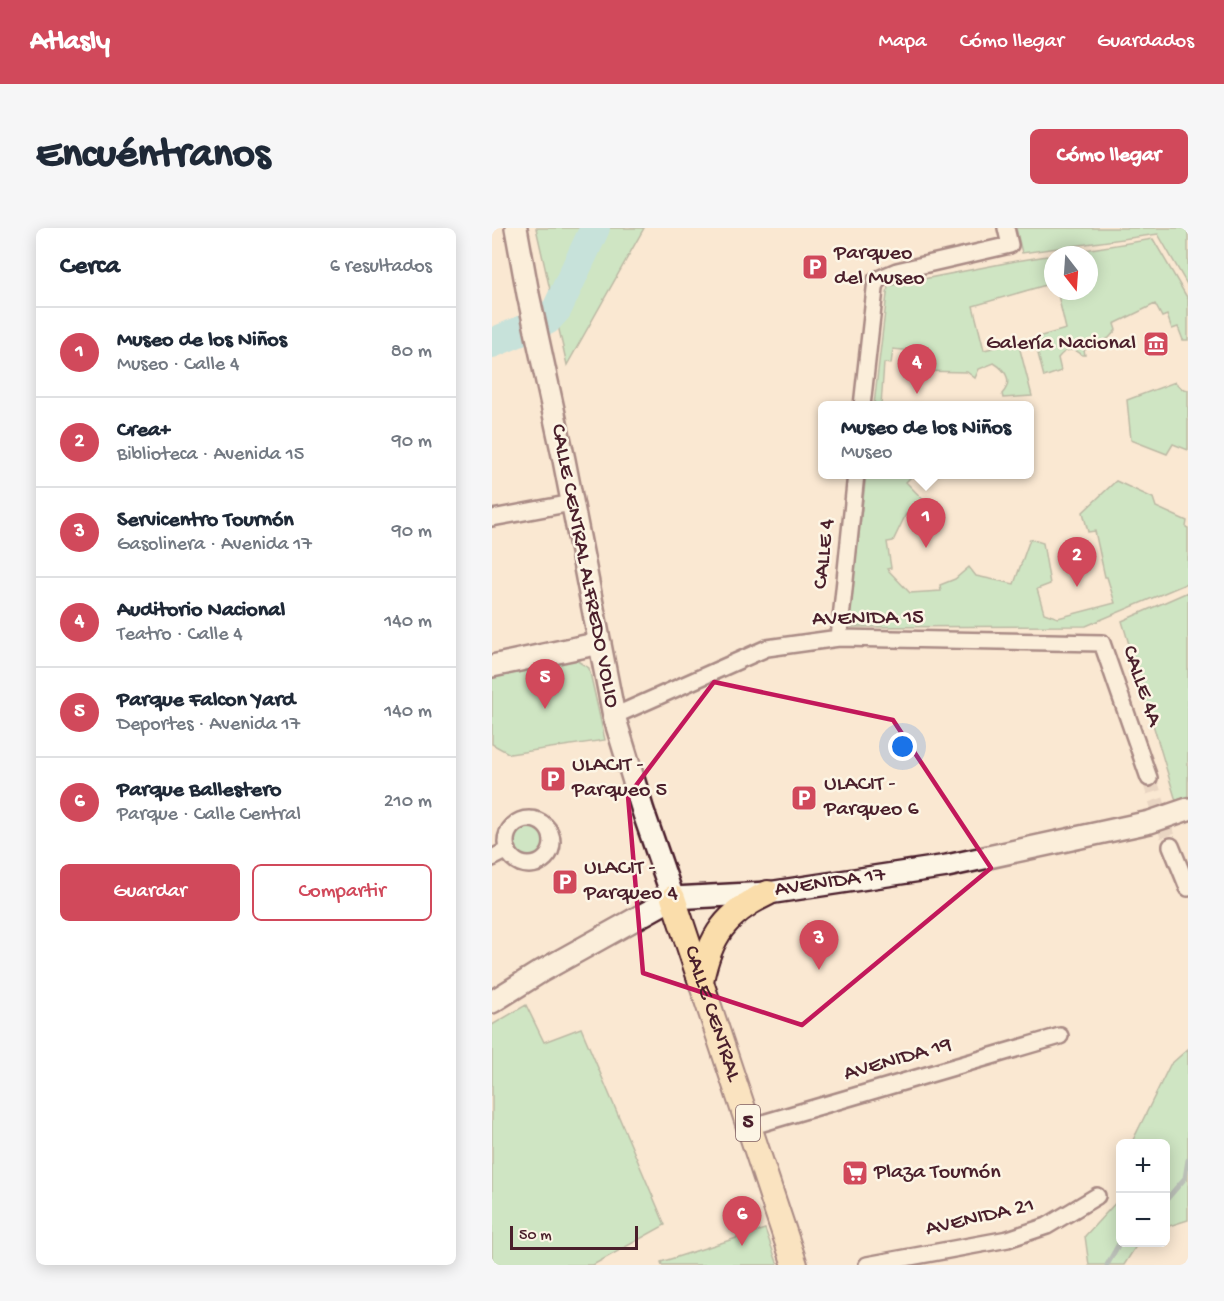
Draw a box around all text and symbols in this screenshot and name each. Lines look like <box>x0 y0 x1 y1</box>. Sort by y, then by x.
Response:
text: Atlasly <box>30 26 110 59</box>
text: Mapa <box>878 30 927 55</box>
text: Cómo llegar <box>960 30 1064 55</box>
text: Guardados <box>1097 30 1194 55</box>
button: Cómo llegar <box>1030 129 1188 184</box>
text: Encuéntranos <box>36 132 270 181</box>
place label: Parqueo del Museo <box>833 241 925 292</box>
north arrow <box>1044 246 1098 300</box>
text: Cerca <box>60 252 120 283</box>
parking icon: Parqueo del Museo <box>800 252 830 282</box>
text: 6 resultados <box>330 256 432 279</box>
text: Museo de los Niños <box>117 328 287 354</box>
museum icon: Galería Nacional <box>1141 329 1171 359</box>
place label: Galería Nacional <box>986 331 1136 357</box>
text: 1 <box>75 341 84 364</box>
text: 80 m <box>391 341 432 364</box>
pin: 4 <box>898 344 936 394</box>
text: Museo · Calle 4 <box>117 354 239 377</box>
popup <box>818 401 1034 479</box>
text: Museo de los Niños <box>841 416 1011 442</box>
text: Crea+ <box>117 418 171 444</box>
street label: CALLE CENTRAL ALFREDO VOLIO <box>544 422 624 710</box>
text: 2 <box>75 431 84 454</box>
text: 90 m <box>392 431 432 454</box>
text: Museo <box>841 442 892 465</box>
text: Biblioteca · Avenida 15 <box>117 444 304 467</box>
pin: 1 <box>906 498 946 548</box>
text: Servicentro Tournón <box>117 508 294 534</box>
street label: CALLE 4 <box>808 517 842 590</box>
text: 3 <box>74 521 85 544</box>
text: 90 m <box>392 521 432 544</box>
text: Gasolinera · Avenida 17 <box>117 534 312 557</box>
pin: 2 <box>1058 538 1096 587</box>
text: Auditorio Nacional <box>117 598 285 624</box>
street label: AVENIDA 15 <box>812 605 924 633</box>
text: 4 <box>75 611 84 634</box>
text: 140 m <box>384 611 432 634</box>
text: Teatro · Calle 4 <box>117 624 243 647</box>
street label: CALLE 4A <box>1115 642 1167 731</box>
pin: 5 <box>526 660 564 709</box>
text: Parque Falcon Yard <box>117 688 295 714</box>
text: 5 <box>74 701 85 724</box>
text: 140 m <box>384 701 432 724</box>
text: Deportes · Avenida 17 <box>117 714 300 737</box>
your location <box>888 732 917 761</box>
place label: ULACIT - Parqueo 5 <box>571 753 667 804</box>
parking icon: ULACIT - Parqueo 5 <box>538 764 568 794</box>
place label: ULACIT - Parqueo 6 <box>823 772 920 823</box>
text: Parque Ballestero <box>117 778 281 804</box>
parking icon: ULACIT - Parqueo 6 <box>789 783 819 813</box>
text: 6 <box>74 791 85 814</box>
text: 210 m <box>384 791 432 814</box>
text: Parque · Calle Central <box>117 804 301 827</box>
place label: ULACIT - Parqueo 4 <box>583 856 679 907</box>
street label: AVENIDA 17 <box>773 862 888 904</box>
button: Guardar <box>60 864 240 921</box>
button: Compartir <box>252 864 432 921</box>
parking icon: ULACIT - Parqueo 4 <box>550 867 580 897</box>
pin: 3 <box>800 920 838 970</box>
street label: CALLE CENTRAL <box>677 943 746 1086</box>
street label: AVENIDA 19 <box>841 1032 955 1088</box>
road number: 5 <box>736 1105 760 1141</box>
map controls <box>1116 1139 1170 1247</box>
button: + <box>1116 1139 1170 1193</box>
supermarket icon: Plaza Tournón <box>840 1158 870 1188</box>
place label: Plaza Tournón <box>873 1160 1001 1186</box>
street label: AVENIDA 21 <box>923 1193 1037 1243</box>
button: − <box>1116 1193 1170 1247</box>
pin: 6 <box>722 1196 762 1246</box>
scale bar <box>510 1223 638 1250</box>
text: 50 m <box>519 1227 552 1246</box>

